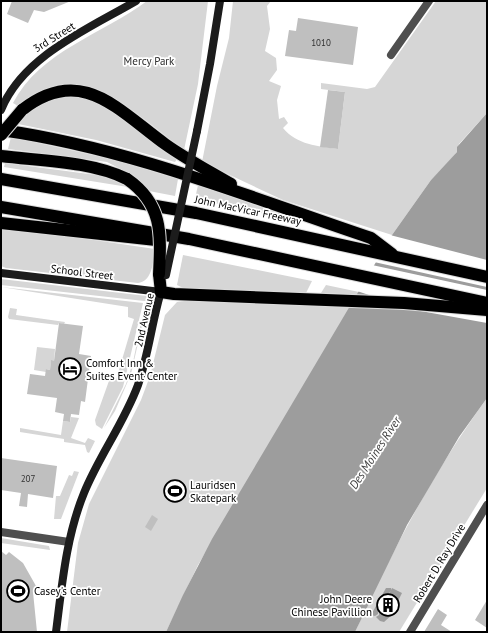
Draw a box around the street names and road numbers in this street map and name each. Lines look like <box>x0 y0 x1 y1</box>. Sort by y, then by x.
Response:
street label: 3rd Street <box>30 19 78 55</box>
street label: John MacVicar Freeway <box>192 192 303 228</box>
street label: School Street <box>50 261 114 283</box>
street label: 2nd Avenue <box>131 291 157 348</box>
street label: Robert D. Ray Drive <box>410 521 468 605</box>

